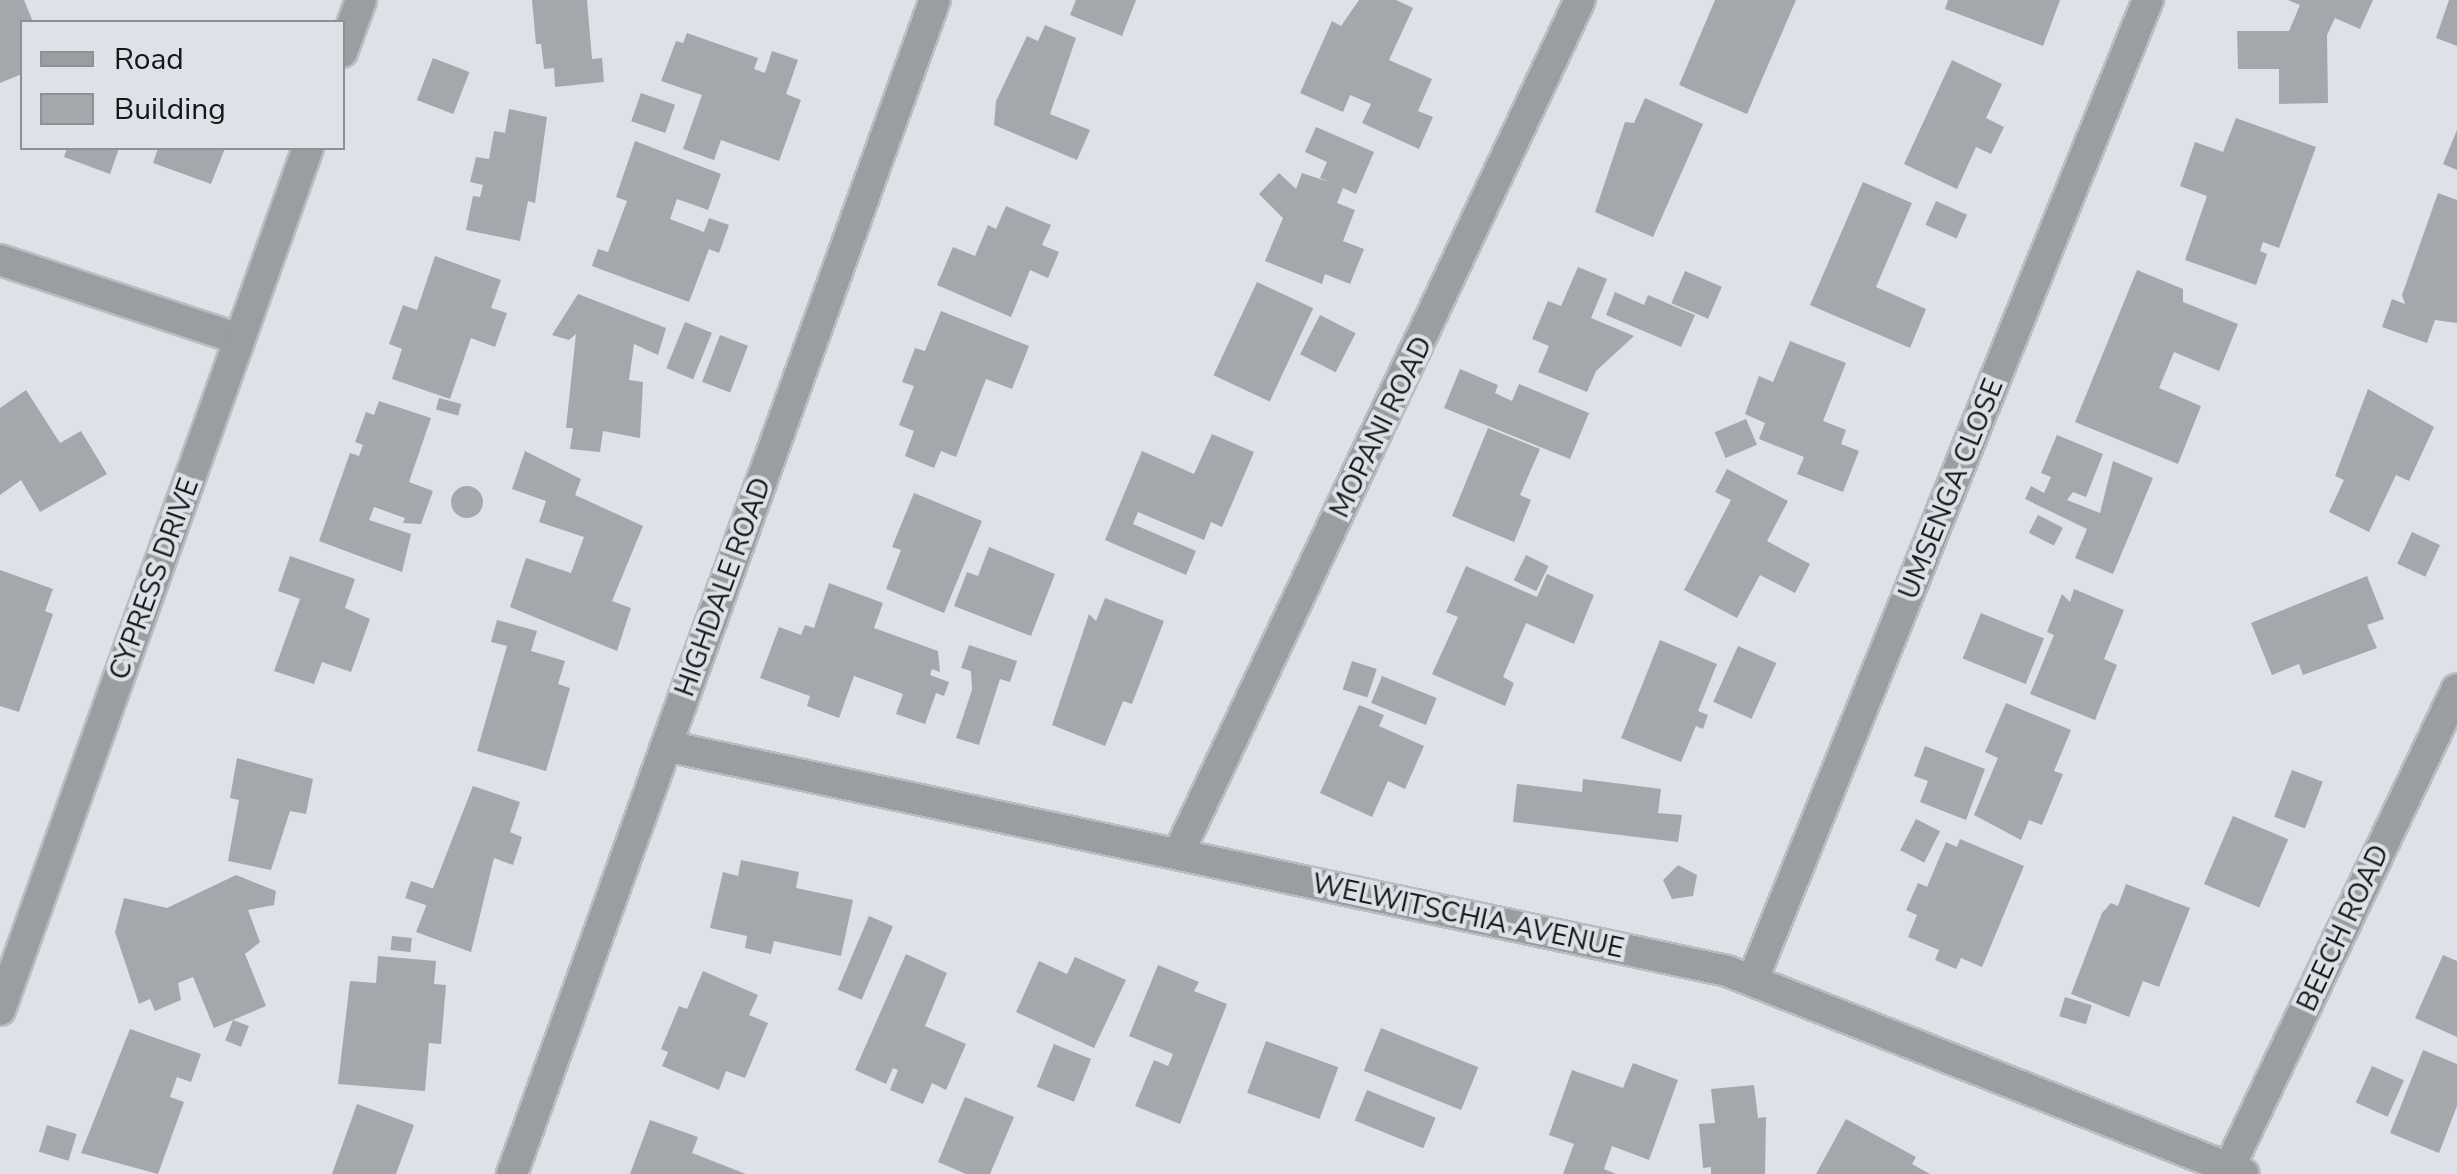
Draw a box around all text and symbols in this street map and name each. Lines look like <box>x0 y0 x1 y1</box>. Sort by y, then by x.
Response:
legend <box>20 20 345 150</box>
text: Road <box>114 39 184 80</box>
text: Building <box>114 89 226 130</box>
street label: MOPANI ROAD <box>1323 331 1439 523</box>
street label: UMSENGA CLOSE <box>1891 374 2011 604</box>
street label: HIGHDALE ROAD <box>668 473 778 701</box>
street label: CYPRESS DRIVE <box>102 474 206 684</box>
street label: BEECH ROAD <box>2290 839 2396 1017</box>
street label: WELWITSCHIA AVENUE <box>1309 867 1627 965</box>

